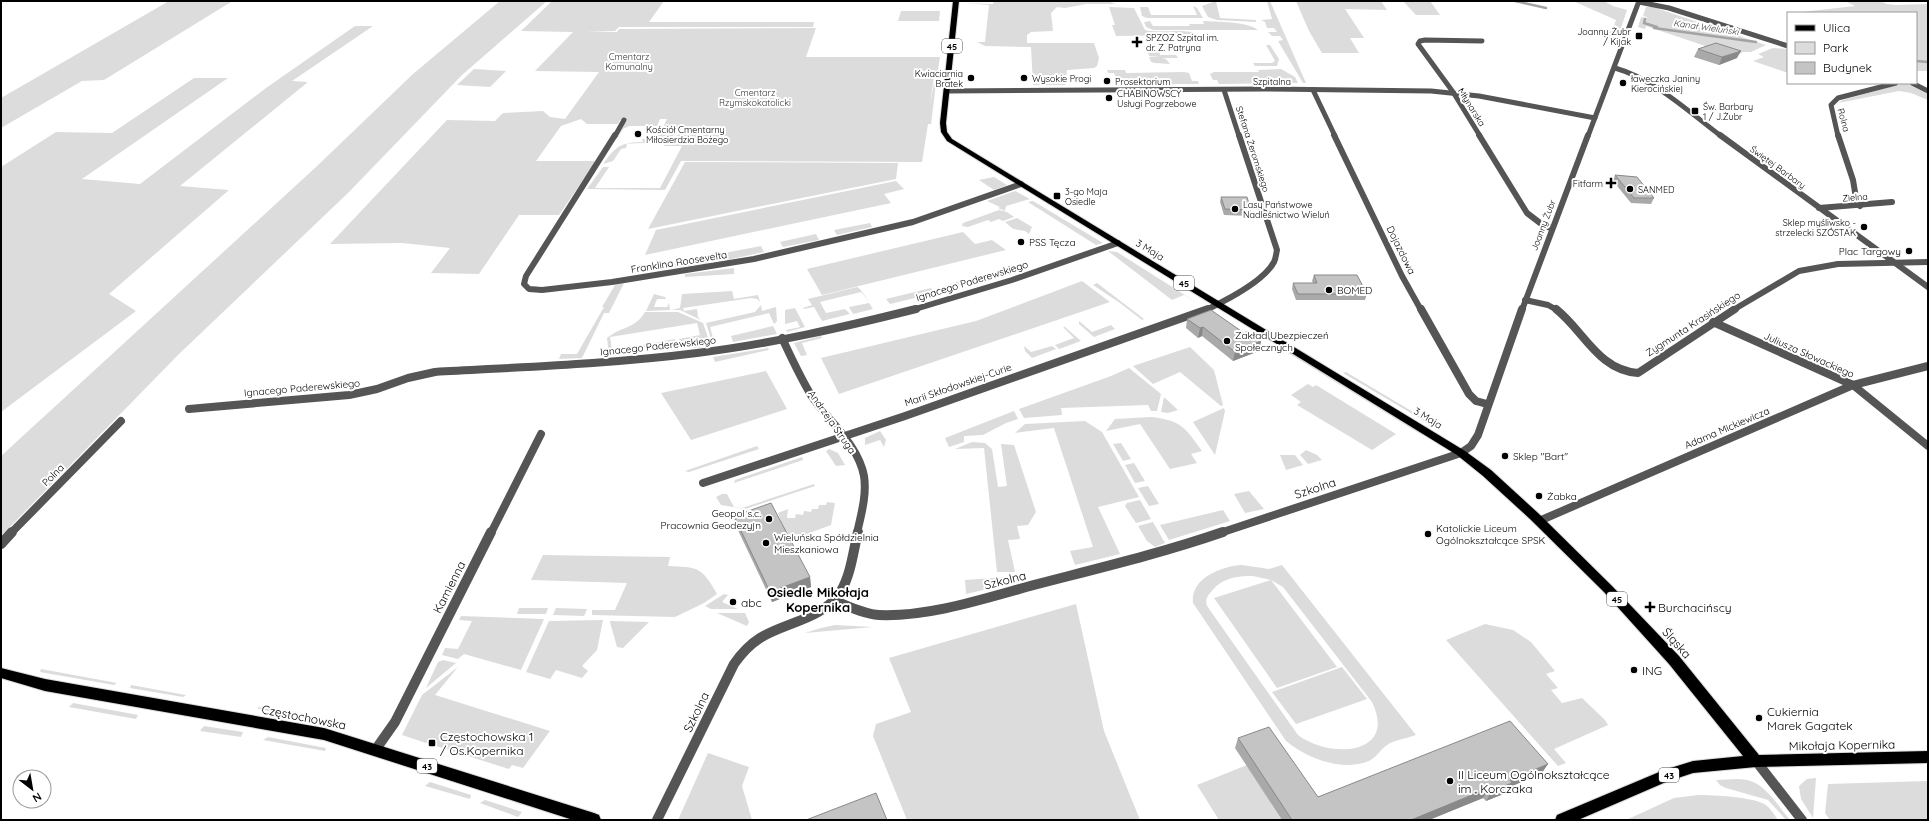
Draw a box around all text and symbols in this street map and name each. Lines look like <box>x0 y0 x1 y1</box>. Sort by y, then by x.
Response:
legend <box>1787 12 1917 84</box>
water label: Kanał Wieluński <box>1673 17 1740 37</box>
text: Ulica <box>1823 20 1850 35</box>
place label: Joanny Żubr / Kijak <box>1577 26 1632 47</box>
marker: Joanny Żubr / Kijak <box>1634 31 1644 41</box>
place label: SPZOZ Szpital im. dr. Z. Patryna <box>1146 32 1219 53</box>
marker: SPZOZ Szpital im. dr. Z. Patryna <box>1131 36 1143 48</box>
road number: 45 <box>942 39 962 53</box>
text: Park <box>1823 40 1848 55</box>
park label: Cmentarz Komunalny <box>605 51 653 72</box>
text: Budynek <box>1823 60 1872 75</box>
place label: Kwiaciarnia Bratek <box>915 68 963 89</box>
marker: Kwiaciarnia Bratek <box>966 73 976 83</box>
marker: Wysokie Progi <box>1019 73 1029 83</box>
place label: Wysokie Progi <box>1032 73 1091 84</box>
place label: ławeczka Janiny Kierocińskiej <box>1630 73 1700 94</box>
marker: Prosektorium <box>1102 76 1112 86</box>
place label: Prosektorium <box>1115 76 1170 87</box>
street label: Szpitalna <box>1253 76 1291 87</box>
marker: ławeczka Janiny Kierocińskiej <box>1618 78 1628 88</box>
street label: Młynarska <box>1456 86 1488 128</box>
park label: Cmentarz Rzymskokatolicki <box>719 87 791 108</box>
place label: CHABINOWSCY Usługi Pogrzebowe <box>1117 88 1197 109</box>
marker: CHABINOWSCY Usługi Pogrzebowe <box>1104 93 1114 103</box>
place label: Św. Barbary 1 / J.Żubr <box>1703 101 1753 122</box>
street label: Stefana Żeromskiego <box>1234 105 1272 193</box>
marker: Św. Barbary 1 / J.Żubr <box>1690 106 1700 116</box>
street label: Rolna <box>1836 107 1852 133</box>
place label: Kościół Cmentarny Miłosierdzia Bożego <box>646 124 729 145</box>
marker: Kościół Cmentarny Miłosierdzia Bożego <box>633 129 643 139</box>
street label: Świętej Barbary <box>1748 143 1808 191</box>
place label: Fitfarm <box>1573 178 1603 189</box>
marker: Fitfarm <box>1606 178 1616 188</box>
marker: SANMED <box>1625 184 1635 194</box>
place label: SANMED <box>1638 184 1675 195</box>
place label: 3-go Maja Osiedle <box>1065 186 1107 207</box>
marker: 3-go Maja Osiedle <box>1052 191 1062 201</box>
street label: Zielna <box>1842 191 1868 203</box>
street label: Joanny Żubr <box>1528 197 1558 252</box>
place label: Lasy Państwowe Nadleśnictwo Wieluń <box>1243 199 1330 220</box>
marker: Lasy Państwowe Nadleśnictwo Wieluń <box>1230 204 1240 214</box>
place label: Sklep myśliwsko - strzelecki SZÓSTAK <box>1775 217 1856 238</box>
marker: Sklep myśliwsko - strzelecki SZÓSTAK <box>1859 222 1869 232</box>
street label: Dojazdowa <box>1384 224 1418 276</box>
place label: PSS Tęcza <box>1029 236 1075 249</box>
street label: 3 Maja <box>1133 236 1167 264</box>
marker: PSS Tęcza <box>1016 237 1026 247</box>
place label: Plac Targowy <box>1839 245 1901 258</box>
marker: Plac Targowy <box>1904 246 1914 256</box>
street label: Franklina Roosevelta <box>630 248 728 276</box>
street label: Ignacego Paderewskiego <box>914 258 1030 304</box>
road number: 45 <box>1174 276 1194 290</box>
place label: BOMED <box>1337 284 1372 297</box>
marker: BOMED <box>1324 285 1334 295</box>
street label: Zygmunta Krasińskiego <box>1643 289 1743 359</box>
place label: Zakład Ubezpieczeń Społecznych <box>1235 329 1329 354</box>
street label: Juliusza Słowackiego <box>1762 329 1856 381</box>
street label: Ignacego Paderewskiego <box>599 333 717 359</box>
marker: Zakład Ubezpieczeń Społecznych <box>1222 336 1232 346</box>
street label: Marii Skłodowskiej-Curie <box>903 360 1014 409</box>
street label: Ignacego Paderewskiego <box>243 376 361 400</box>
street label: Andrzeja Struga <box>805 388 859 456</box>
street label: 3 Maja <box>1411 404 1445 432</box>
street label: Adama Mickiewicza <box>1683 404 1771 452</box>
place label: Sklep "Bart" <box>1513 450 1568 463</box>
marker: Sklep "Bart" <box>1500 451 1510 461</box>
street label: Polna <box>39 461 67 489</box>
street label: Szkolna <box>1292 474 1338 502</box>
place label: Żabka <box>1547 490 1577 503</box>
marker: Żabka <box>1534 491 1544 501</box>
place label: Geopol s.c. Pracownia Geodezyjn <box>661 507 761 532</box>
marker: Geopol s.c. Pracownia Geodezyjn <box>764 514 774 524</box>
place label: Katolickie Liceum Ogólnokształcące SPSK <box>1436 522 1546 547</box>
marker: Katolickie Liceum Ogólnokształcące SPSK <box>1423 529 1433 539</box>
place label: Wieluńska Spółdzielnia Mieszkaniowa <box>774 531 879 556</box>
marker: Wieluńska Spółdzielnia Mieszkaniowa <box>761 538 771 548</box>
street label: Kamienna <box>429 558 469 616</box>
street label: Szkolna <box>982 568 1028 592</box>
district label: Osiedle Mikołaja Kopernika <box>767 584 869 615</box>
road number: 45 <box>1607 592 1627 606</box>
place label: abc <box>741 595 762 610</box>
marker: abc <box>728 597 738 607</box>
place label: Burchacińscy <box>1658 600 1732 615</box>
marker: Burchacińscy <box>1645 602 1655 612</box>
street label: Śląska <box>1659 625 1695 661</box>
place label: ING <box>1642 663 1662 678</box>
marker: ING <box>1629 665 1639 675</box>
street label: Szkolna <box>680 689 712 735</box>
street label: Częstochowska <box>261 701 347 733</box>
place label: Cukiernia Marek Gagatek <box>1767 704 1853 733</box>
marker: Cukiernia Marek Gagatek <box>1754 713 1764 723</box>
place label: Częstochowska 1 / Os.Kopernika <box>440 729 533 758</box>
street label: Mikołaja Kopernika <box>1789 737 1895 753</box>
marker: Częstochowska 1 / Os.Kopernika <box>427 738 437 748</box>
road number: 43 <box>417 759 437 773</box>
place label: II Liceum Ogólnokształcące im . Korczaka <box>1458 767 1610 796</box>
road number: 43 <box>1659 768 1679 782</box>
north arrow <box>12 769 52 809</box>
marker: II Liceum Ogólnokształcące im . Korczaka <box>1445 776 1455 786</box>
text: N <box>30 789 44 806</box>

